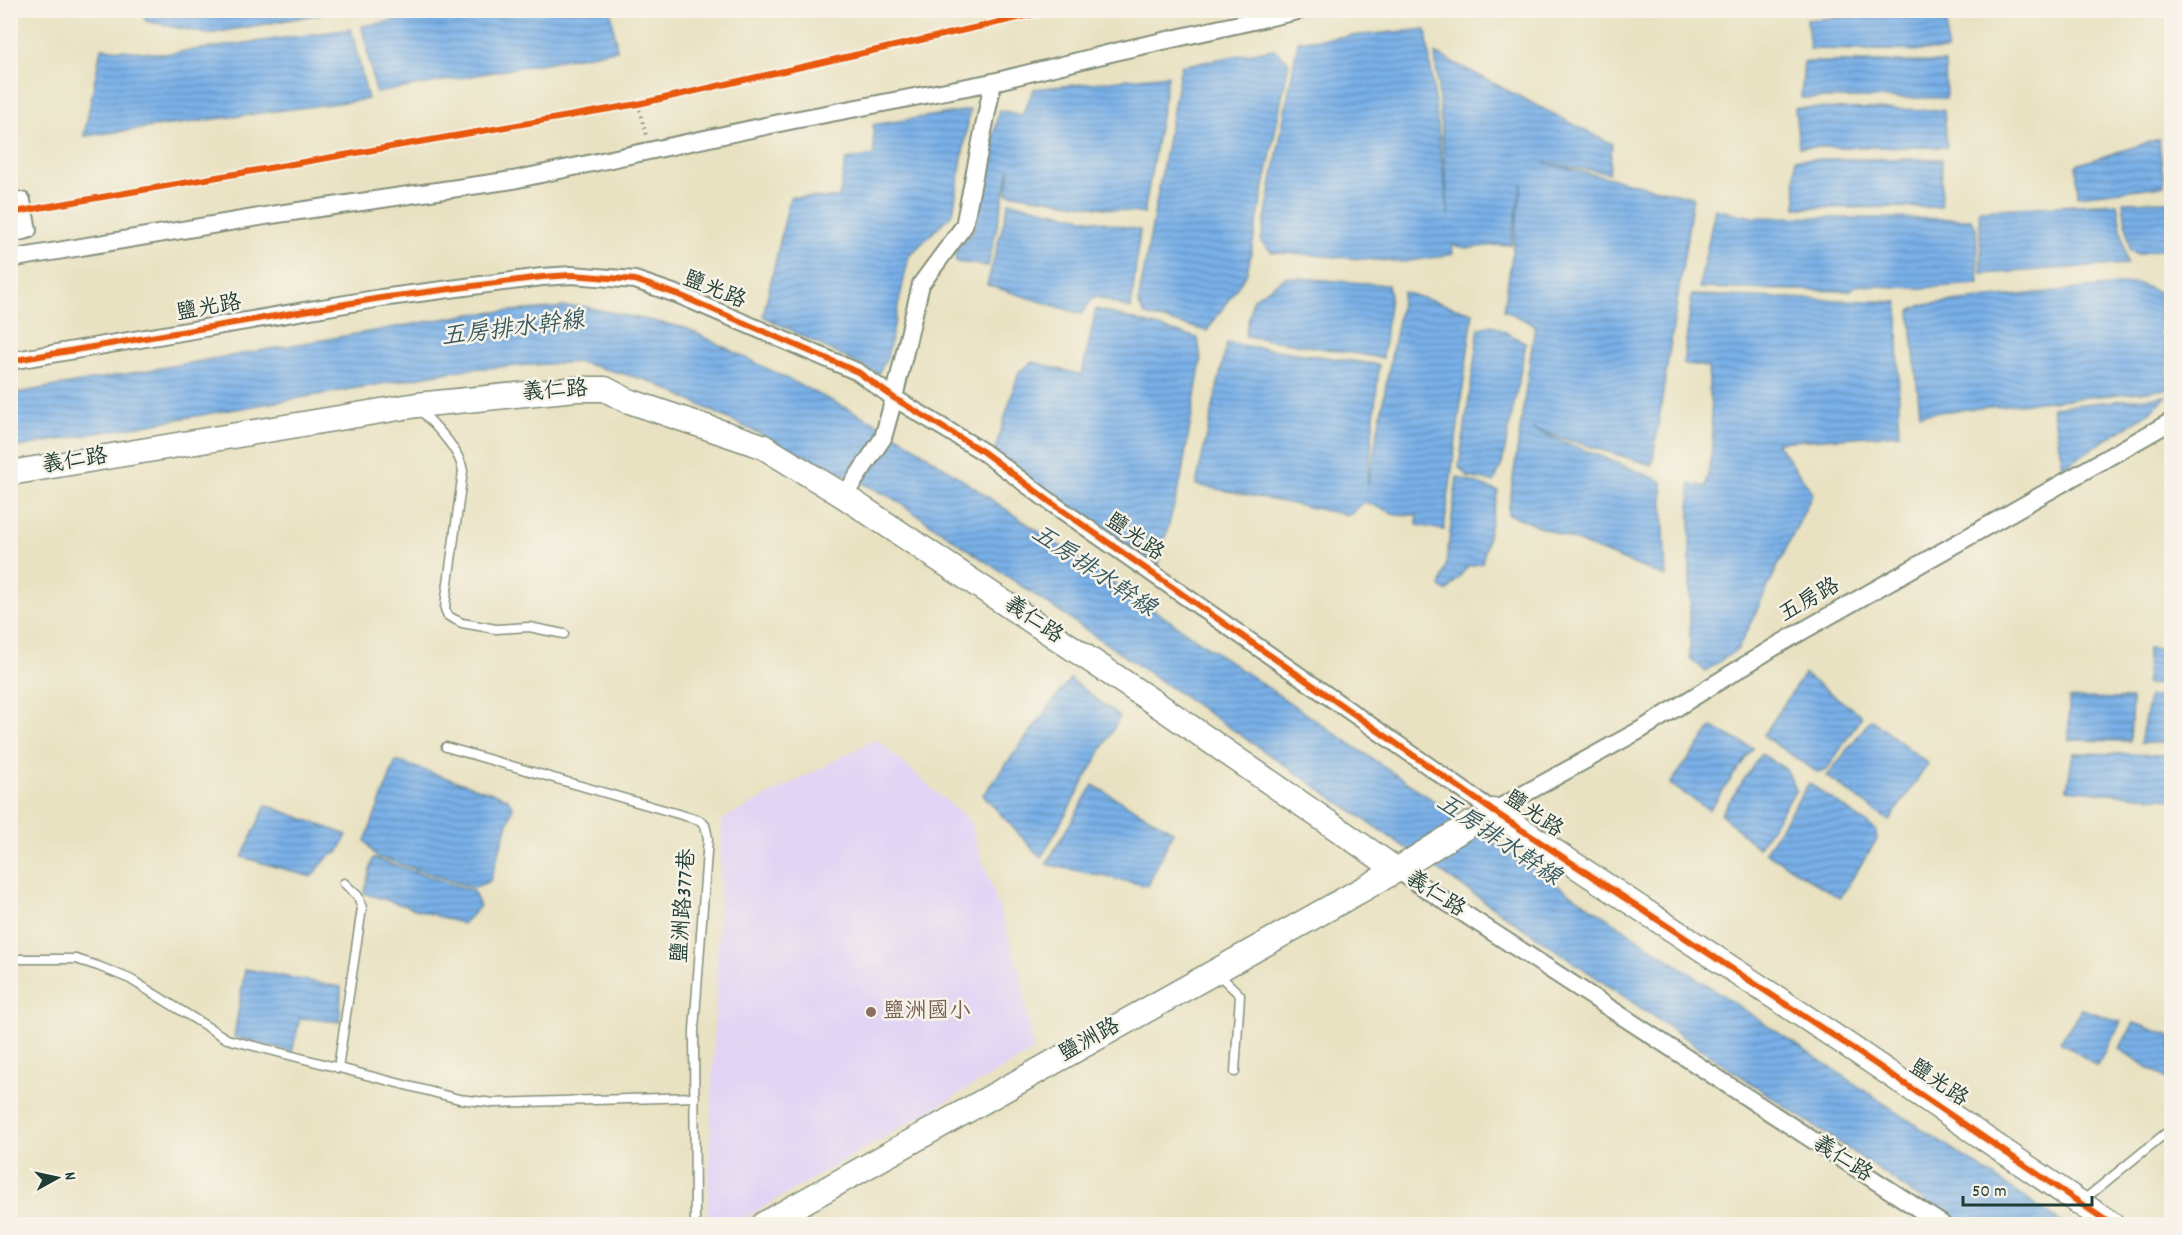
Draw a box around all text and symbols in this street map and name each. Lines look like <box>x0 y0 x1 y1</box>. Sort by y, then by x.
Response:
street label: 鹽光路 <box>678 264 750 318</box>
street label: 鹽光路 <box>174 288 244 330</box>
water label: 五房排水幹線 <box>439 304 589 356</box>
street label: 義仁路 <box>521 374 589 410</box>
street label: 義仁路 <box>40 442 110 482</box>
street label: 鹽光路 <box>1098 506 1170 570</box>
water label: 五房排水幹線 <box>1024 518 1164 627</box>
street label: 五房路 <box>1774 571 1846 631</box>
street label: 義仁路 <box>997 590 1069 652</box>
street label: 鹽光路 <box>1497 784 1569 846</box>
water label: 五房排水幹線 <box>1429 787 1569 896</box>
street label: 鹽洲路377巷 <box>666 848 704 964</box>
street label: 義仁路 <box>1399 864 1471 926</box>
place label: 鹽洲國小 <box>883 997 971 1028</box>
marker: 鹽洲國小 <box>864 1005 878 1019</box>
street label: 鹽洲路 <box>1054 1011 1126 1071</box>
street label: 鹽光路 <box>1902 1053 1974 1115</box>
street label: 義仁路 <box>1806 1129 1878 1191</box>
north arrow <box>27 1148 87 1208</box>
scale bar <box>1963 1169 2092 1207</box>
text: N <box>57 1171 81 1182</box>
text: 50 m <box>1972 1180 2007 1205</box>

